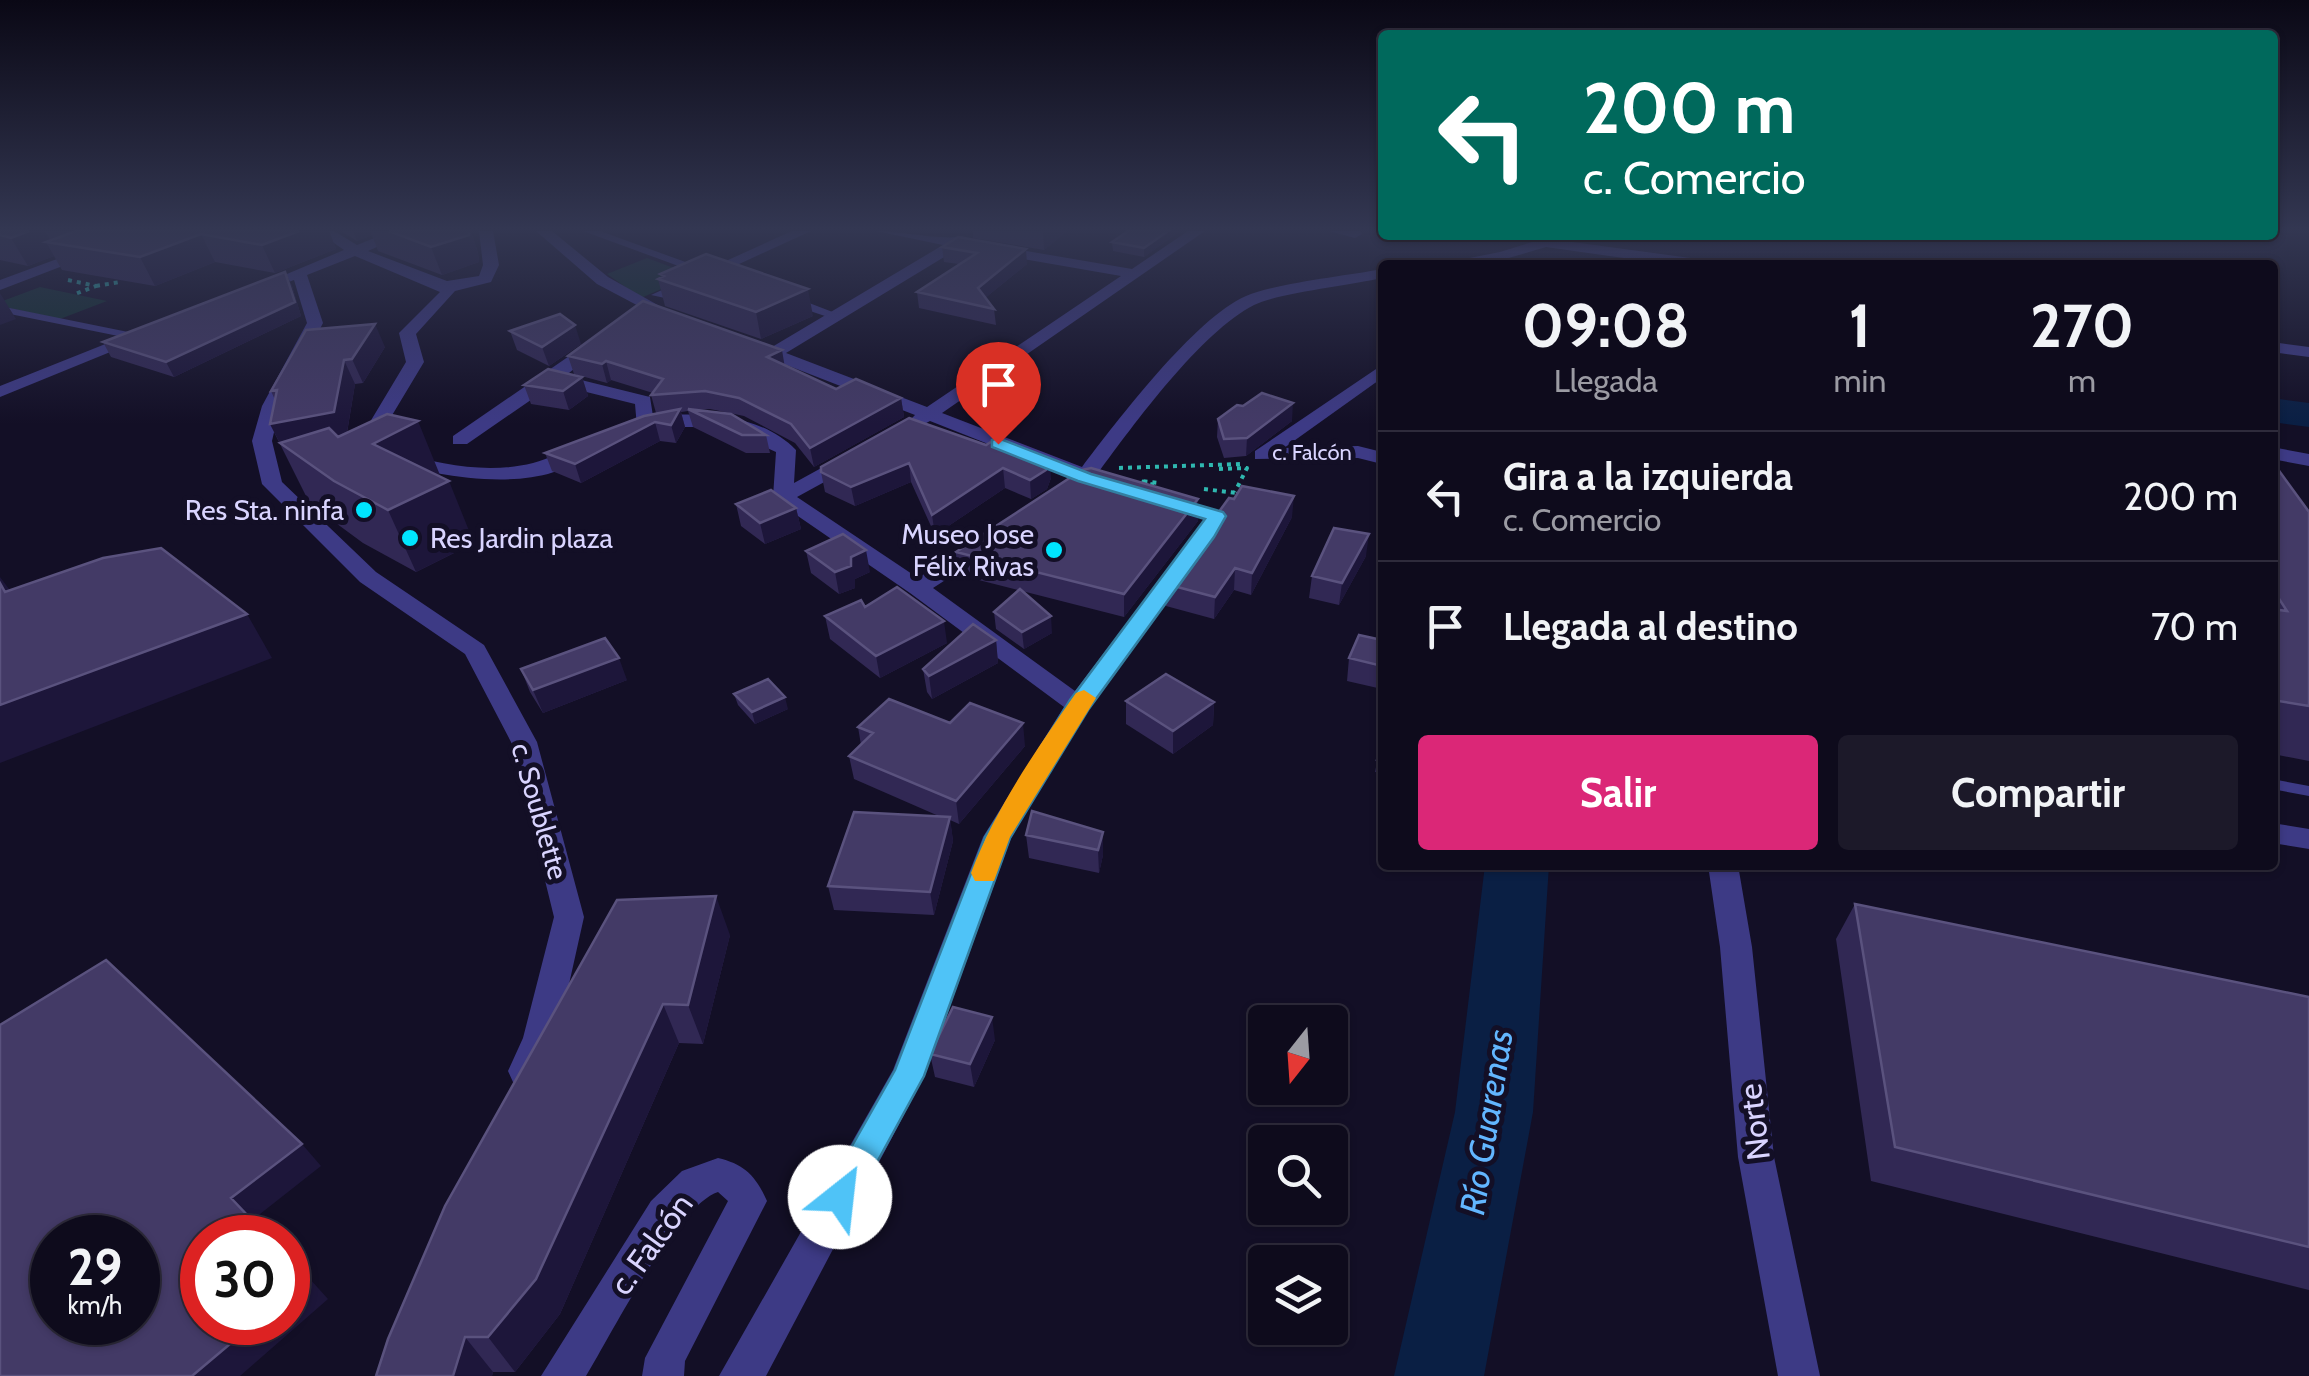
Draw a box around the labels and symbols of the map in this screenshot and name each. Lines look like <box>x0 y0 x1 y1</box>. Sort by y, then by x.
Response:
pin <box>956 342 1041 445</box>
street label: c. Falcón <box>1272 439 1352 466</box>
place label: Res Sta. ninfa <box>185 493 345 527</box>
marker: Res Sta. ninfa <box>353 499 375 521</box>
place label: Museo Jose Félix Rivas <box>901 517 1034 583</box>
place label: Res Jardin plaza <box>430 521 614 555</box>
marker: Res Jardin plaza <box>399 527 421 549</box>
marker: Museo Jose Félix Rivas <box>1043 539 1065 561</box>
street label: c. Soublette <box>504 739 576 883</box>
north arrow <box>1248 1005 1348 1105</box>
water label: Río Guarenas <box>1450 1026 1522 1218</box>
street label: Norte <box>1730 1081 1778 1163</box>
position arrow <box>788 1145 892 1249</box>
street label: c. Falcón <box>601 1186 701 1302</box>
speed limit sign: 30 <box>180 1215 310 1345</box>

